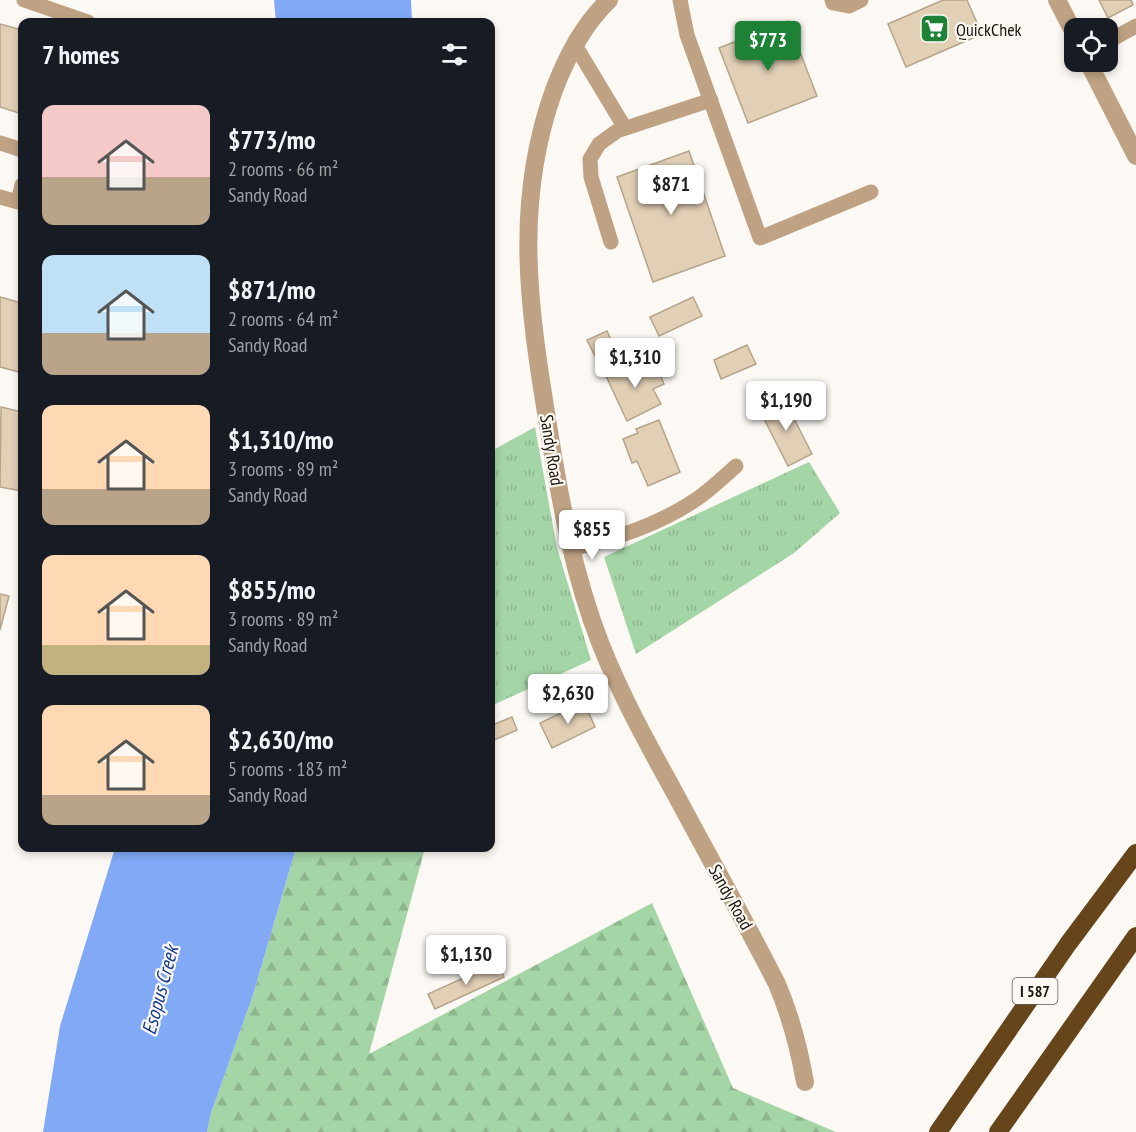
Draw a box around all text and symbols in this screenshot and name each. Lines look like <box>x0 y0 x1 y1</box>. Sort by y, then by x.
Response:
supermarket icon: QuickChek <box>919 13 951 45</box>
place label: QuickChek <box>956 18 1022 41</box>
map controls <box>1064 18 1118 72</box>
button: locate <box>1064 18 1118 72</box>
pin: $773 <box>732 21 804 72</box>
text: $773 <box>749 27 787 53</box>
text: 7 homes <box>42 38 119 71</box>
icon: filters <box>438 38 471 71</box>
text: $773/mo <box>228 123 316 156</box>
icon: home <box>90 129 162 201</box>
text: 2 rooms · 66 m² <box>228 156 338 182</box>
pin: $871 <box>635 165 707 216</box>
text: $871 <box>652 171 690 197</box>
text: Sandy Road <box>228 182 307 208</box>
text: $871/mo <box>228 273 316 306</box>
icon: home <box>90 279 162 351</box>
text: 2 rooms · 64 m² <box>228 306 338 332</box>
text: Sandy Road <box>228 332 307 358</box>
pin: $1,310 <box>586 338 684 389</box>
text: $1,310 <box>609 344 661 370</box>
pin: $1,190 <box>737 381 835 432</box>
text: $1,190 <box>760 387 812 413</box>
street label: Sandy Road <box>535 413 569 487</box>
text: $1,310/mo <box>228 423 334 456</box>
icon: home <box>90 429 162 501</box>
text: 3 rooms · 89 m² <box>228 456 338 482</box>
text: Sandy Road <box>228 482 307 508</box>
pin: $855 <box>556 510 628 561</box>
text: $855 <box>573 516 611 542</box>
text: $855/mo <box>228 573 316 606</box>
icon: home <box>90 579 162 651</box>
text: 3 rooms · 89 m² <box>228 606 338 632</box>
text: Sandy Road <box>228 632 307 658</box>
pin: $2,630 <box>519 674 617 725</box>
text: $2,630 <box>542 680 594 706</box>
text: $2,630/mo <box>228 723 334 756</box>
icon: home <box>90 729 162 801</box>
text: 5 rooms · 183 m² <box>228 756 347 782</box>
text: Sandy Road <box>228 782 307 808</box>
street label: Sandy Road <box>704 860 758 934</box>
pin: $1,130 <box>417 935 515 986</box>
water label: Esopus Creek <box>136 941 185 1037</box>
text: $1,130 <box>440 941 492 967</box>
road number: I 587 <box>1012 978 1058 1004</box>

